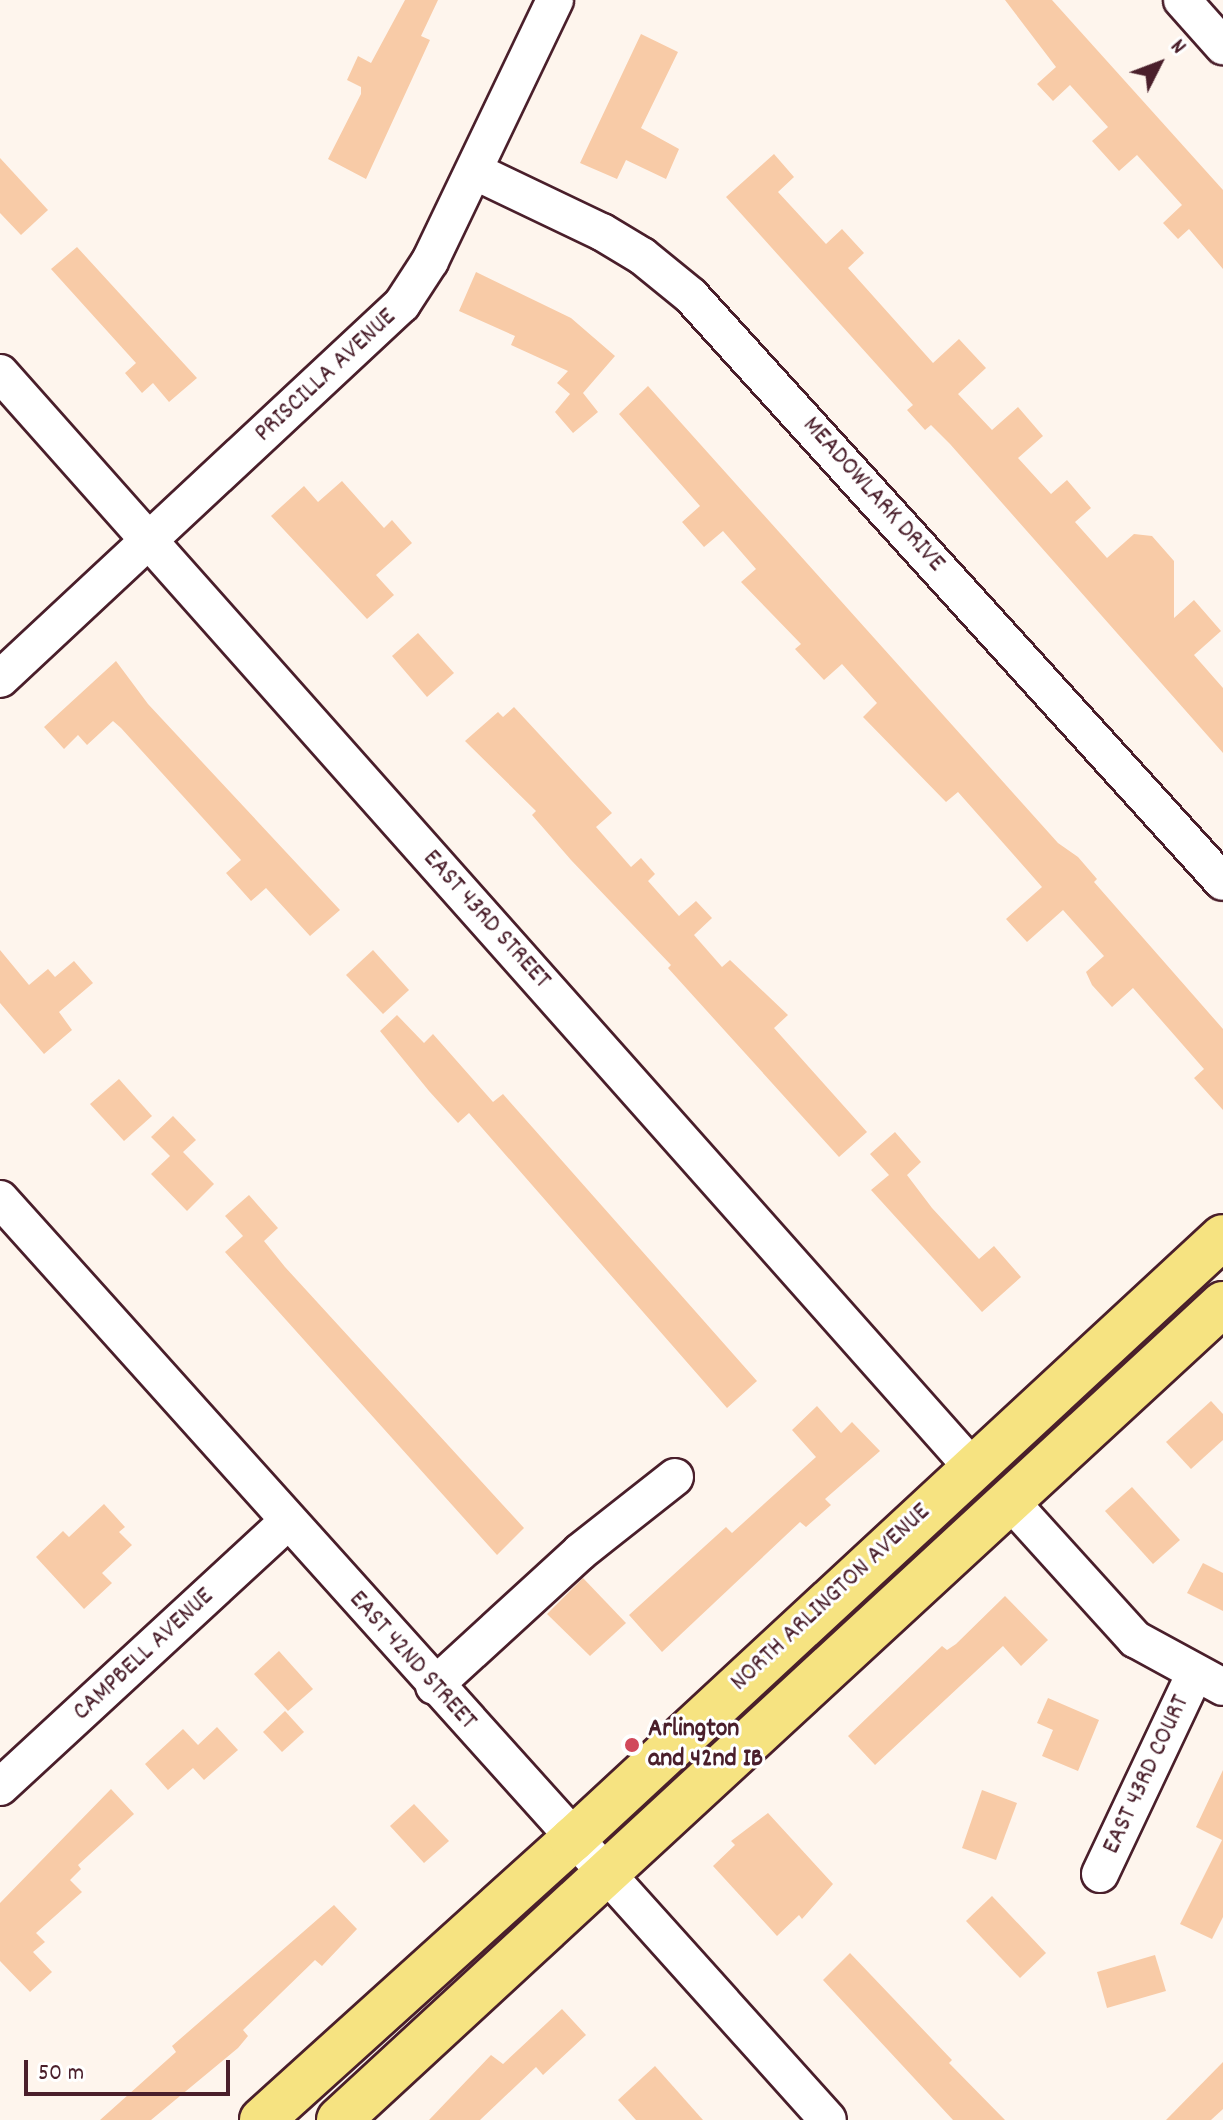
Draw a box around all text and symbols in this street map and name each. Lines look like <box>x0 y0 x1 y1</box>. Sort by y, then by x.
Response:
north arrow <box>1119 24 1199 104</box>
text: N <box>1162 33 1192 62</box>
street label: PRISCILLA AVENUE <box>249 303 403 449</box>
street label: MEADOWLARK DRIVE <box>795 411 951 579</box>
street label: EAST 43RD STREET <box>415 844 557 996</box>
street label: NORTH ARLINGTON AVENUE <box>725 1497 937 1699</box>
street label: CAMPBELL AVENUE <box>67 1582 221 1728</box>
street label: EAST 42ND STREET <box>341 1585 483 1737</box>
street label: EAST 43RD COURT <box>1097 1691 1197 1859</box>
place label: Arlington and 42nd IB <box>648 1714 763 1776</box>
marker: Arlington and 42nd IB <box>623 1736 641 1754</box>
scale bar <box>28 2044 234 2094</box>
text: 50 m <box>38 2057 84 2091</box>

